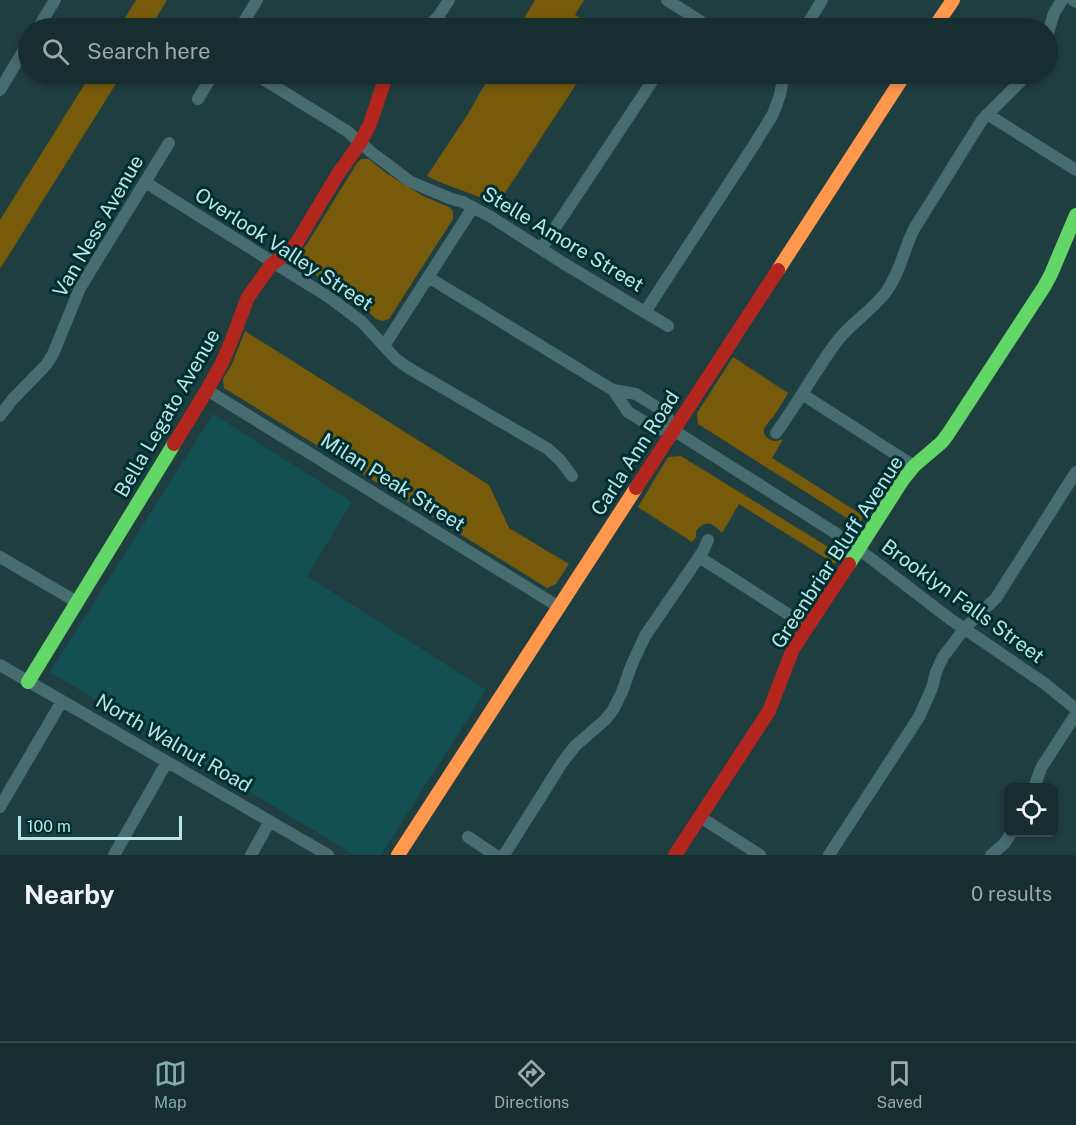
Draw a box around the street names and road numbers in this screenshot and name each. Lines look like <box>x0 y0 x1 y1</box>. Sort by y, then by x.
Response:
street label: Van Ness Avenue <box>48 151 148 301</box>
street label: Stelle Amore Street <box>478 181 648 297</box>
street label: Overlook Valley Street <box>190 182 378 316</box>
street label: Bella Legato Avenue <box>109 325 225 501</box>
street label: Carla Ann Road <box>586 386 684 520</box>
street label: Milan Peak Street <box>316 428 470 536</box>
street label: Greenbriar Bluff Avenue <box>766 451 908 653</box>
street label: Brooklyn Falls Street <box>877 534 1049 668</box>
street label: North Walnut Road <box>92 689 256 797</box>

